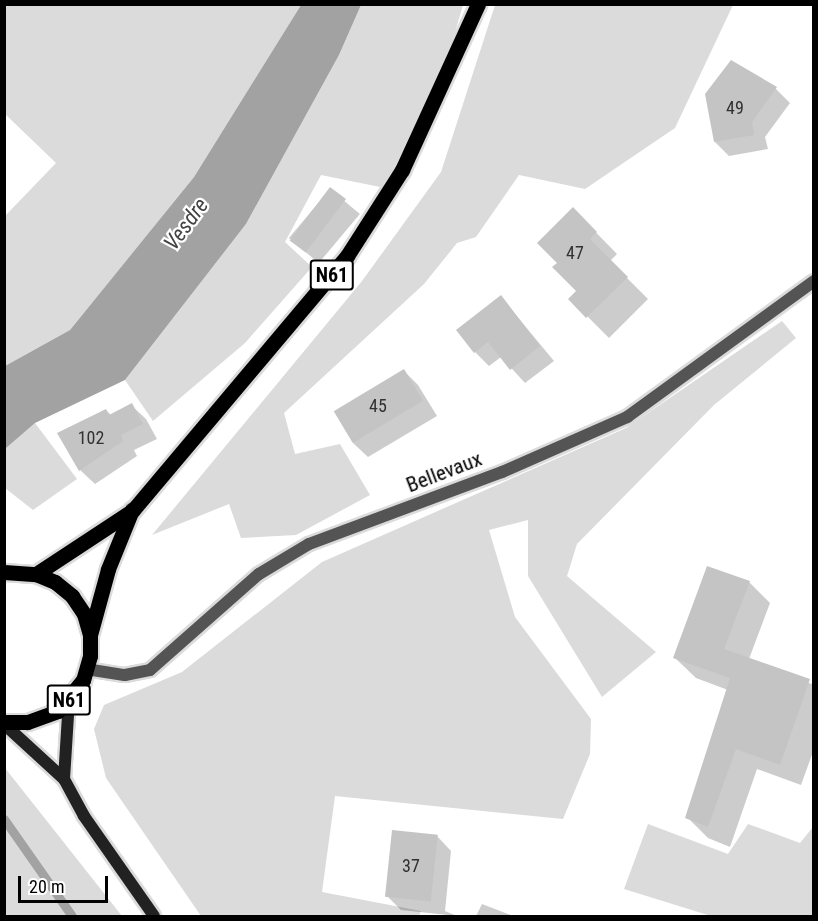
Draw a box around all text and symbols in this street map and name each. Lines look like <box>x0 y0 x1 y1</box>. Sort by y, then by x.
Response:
house number: 49 <box>726 97 744 119</box>
water label: Vesdre <box>158 193 214 255</box>
house number: 47 <box>566 242 584 264</box>
road number: N61 <box>310 258 354 292</box>
house number: 45 <box>369 395 387 417</box>
house number: 102 <box>78 427 104 449</box>
street label: Bellevaux <box>403 446 485 498</box>
road number: N61 <box>46 683 92 717</box>
house number: 37 <box>402 855 420 877</box>
scale bar <box>21 864 111 902</box>
text: 20 m <box>29 876 64 897</box>

